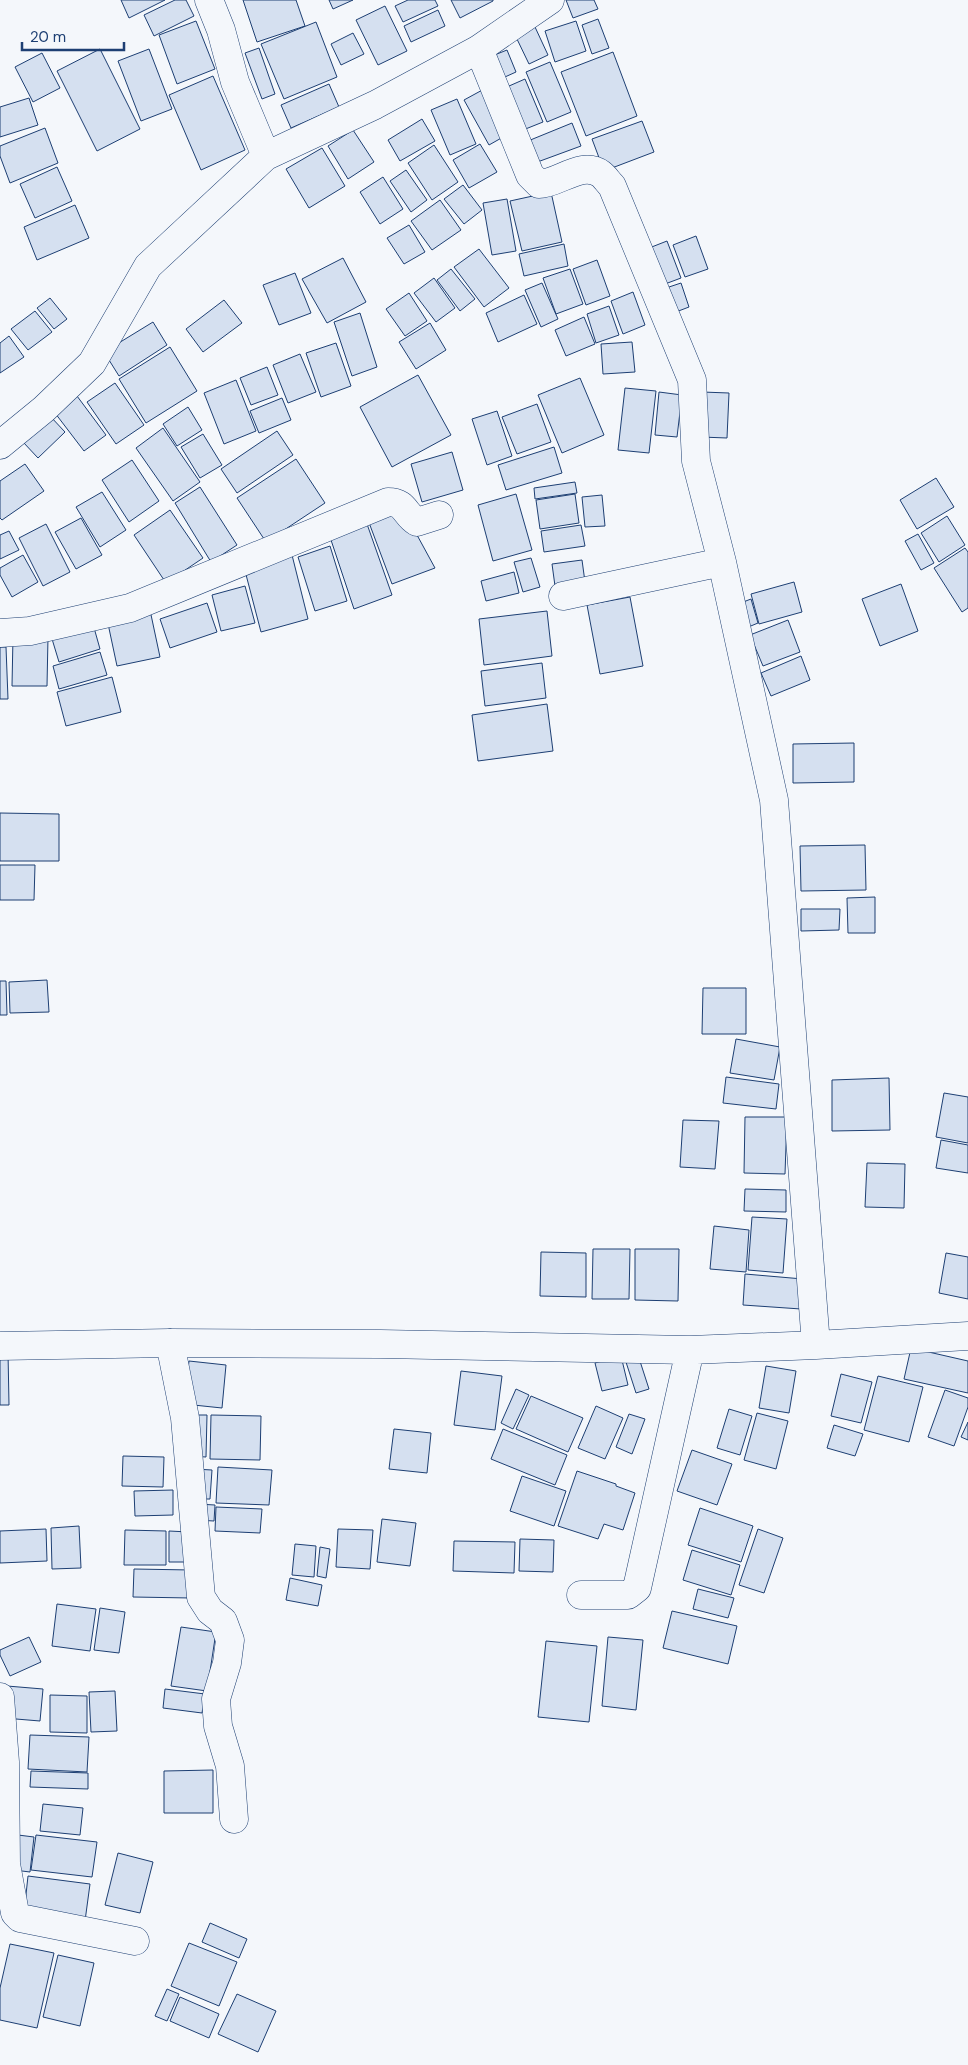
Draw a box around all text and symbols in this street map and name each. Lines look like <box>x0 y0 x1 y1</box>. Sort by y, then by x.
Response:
scale bar <box>22 20 125 52</box>
text: 20 m <box>30 27 66 47</box>

